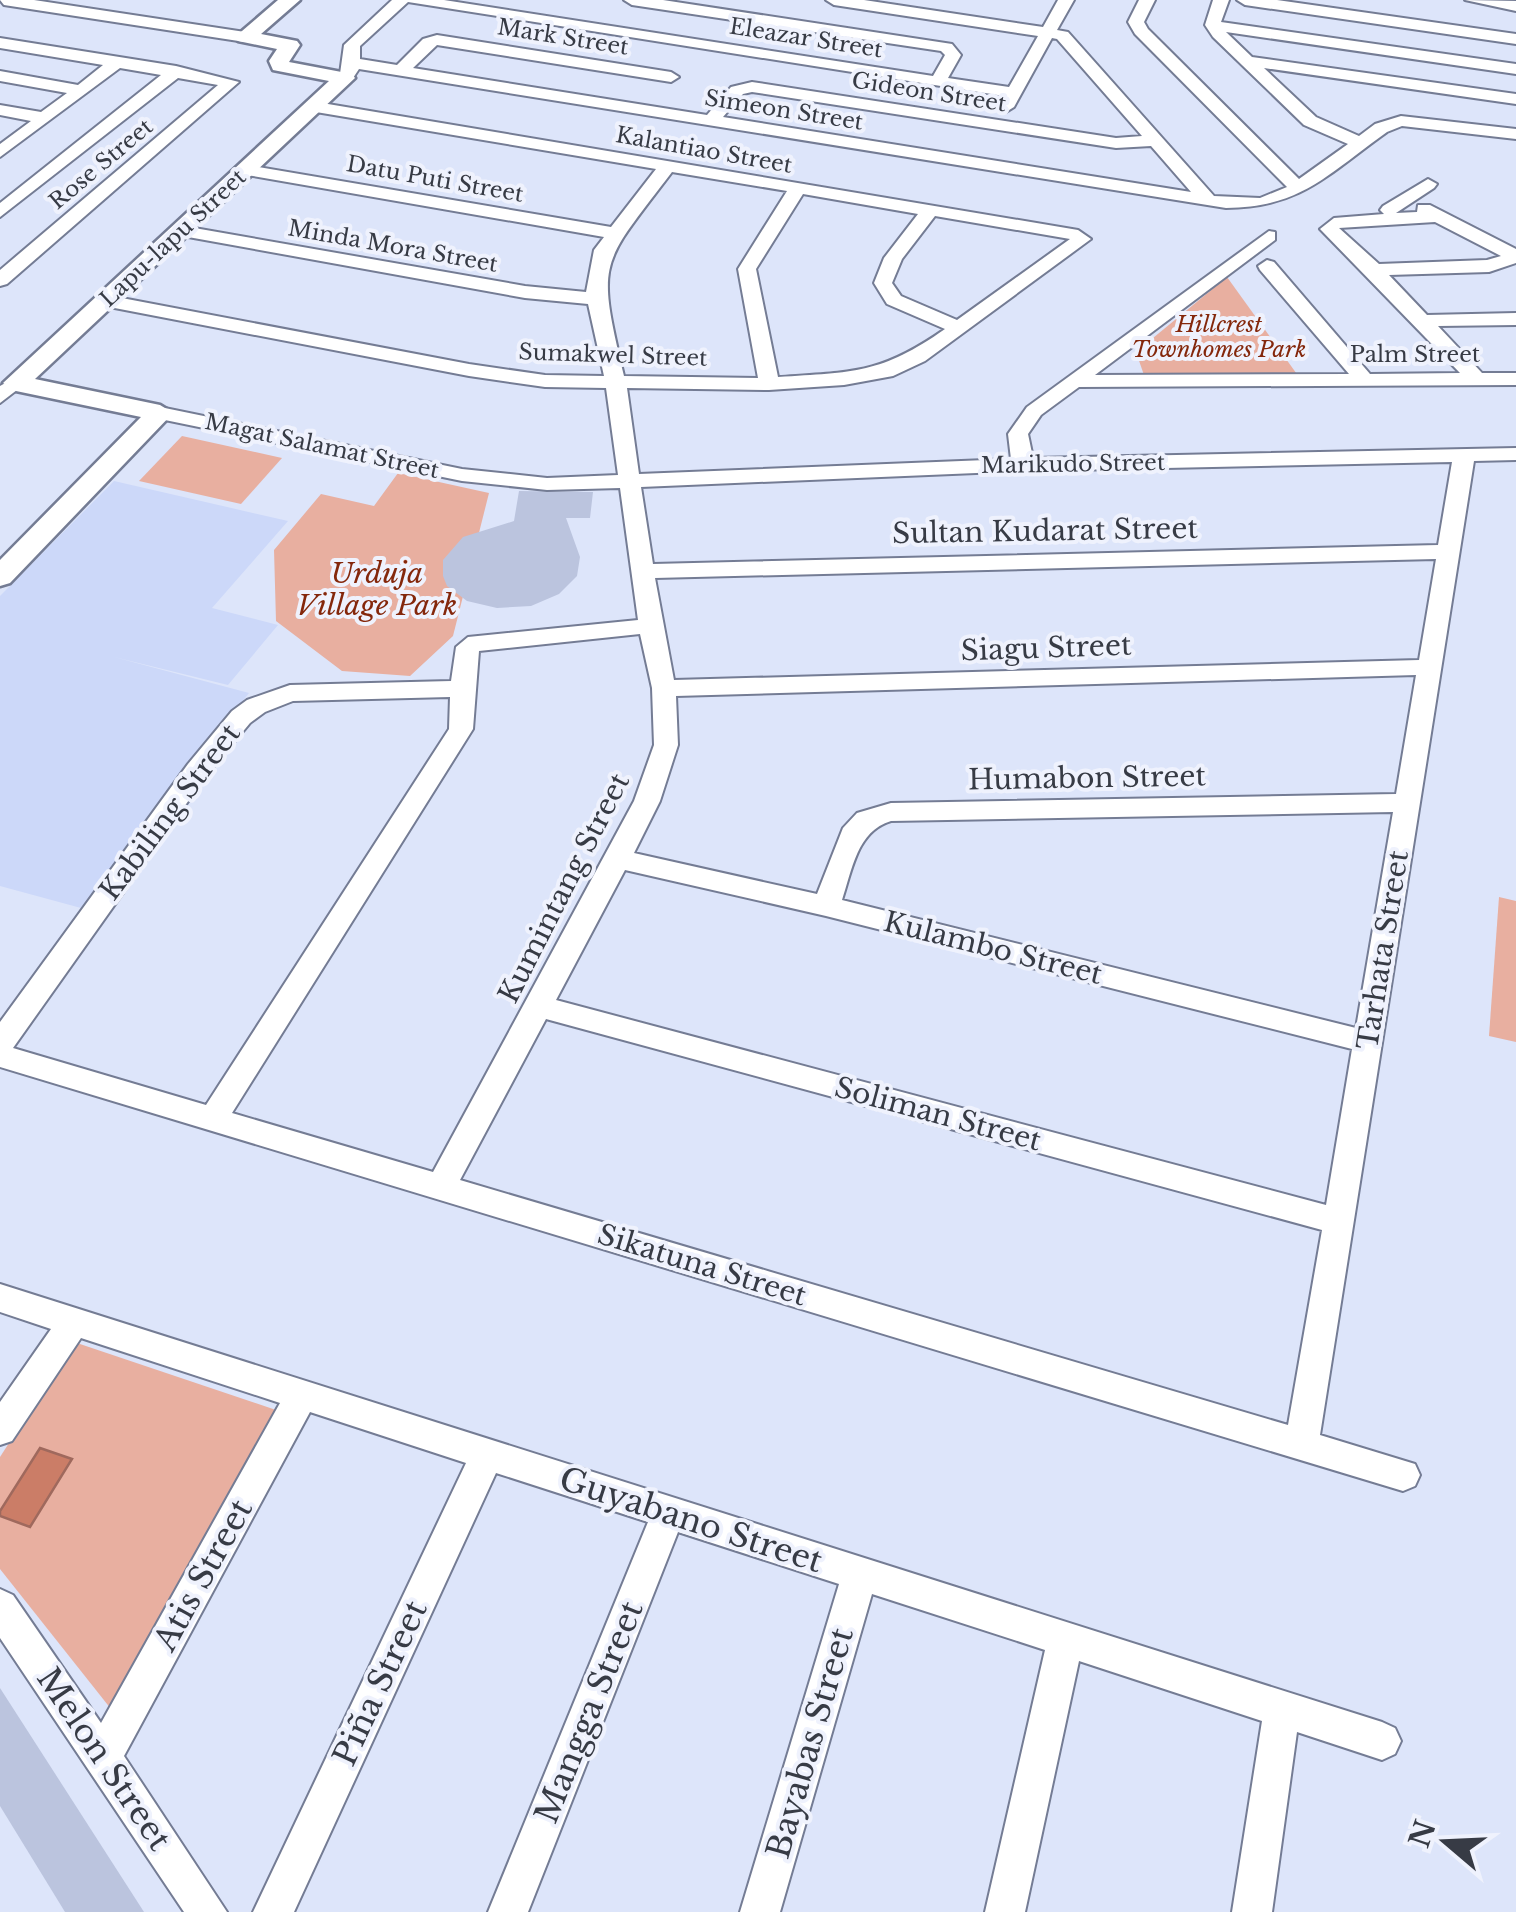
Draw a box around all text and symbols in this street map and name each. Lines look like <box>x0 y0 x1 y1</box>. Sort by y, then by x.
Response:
street label: Mark Street <box>496 13 631 61</box>
street label: Eleazar Street <box>727 13 885 64</box>
street label: Gideon Street <box>850 66 1009 118</box>
street label: Simeon Street <box>703 84 866 136</box>
street label: Rose Street <box>44 113 159 215</box>
street label: Kalantiao Street <box>614 121 795 179</box>
street label: Datu Puti Street <box>345 150 526 208</box>
street label: Lapu-lapu Street <box>94 163 252 313</box>
street label: Minda Mora Street <box>286 214 501 278</box>
park label: Hillcrest Townhomes Park <box>1132 311 1306 363</box>
street label: Sumakwel Street <box>518 338 709 372</box>
street label: Palm Street <box>1350 341 1481 368</box>
street label: Magat Salamat Street <box>203 408 442 484</box>
street label: Marikudo Street <box>981 449 1166 479</box>
street label: Sultan Kudarat Street <box>892 511 1199 551</box>
park label: Urduja Village Park <box>297 556 457 623</box>
street label: Siagu Street <box>960 628 1132 668</box>
street label: Kabiling Street <box>92 717 248 907</box>
street label: Humabon Street <box>968 758 1207 798</box>
street label: Kumintang Street <box>491 767 637 1009</box>
street label: Tarhata Street <box>1350 847 1416 1052</box>
street label: Kulambo Street <box>880 904 1106 992</box>
street label: Soliman Street <box>831 1070 1045 1158</box>
street label: Sikatuna Street <box>593 1217 811 1313</box>
street label: Guyabano Street <box>554 1459 828 1581</box>
street label: Atis Street <box>144 1492 261 1659</box>
street label: Piña Street <box>324 1594 436 1772</box>
street label: Mangga Street <box>526 1595 652 1829</box>
street label: Bayabas Street <box>758 1623 862 1863</box>
street label: Melon Street <box>28 1660 180 1858</box>
north arrow <box>1396 1792 1496 1892</box>
text: N <box>1402 1816 1444 1852</box>

